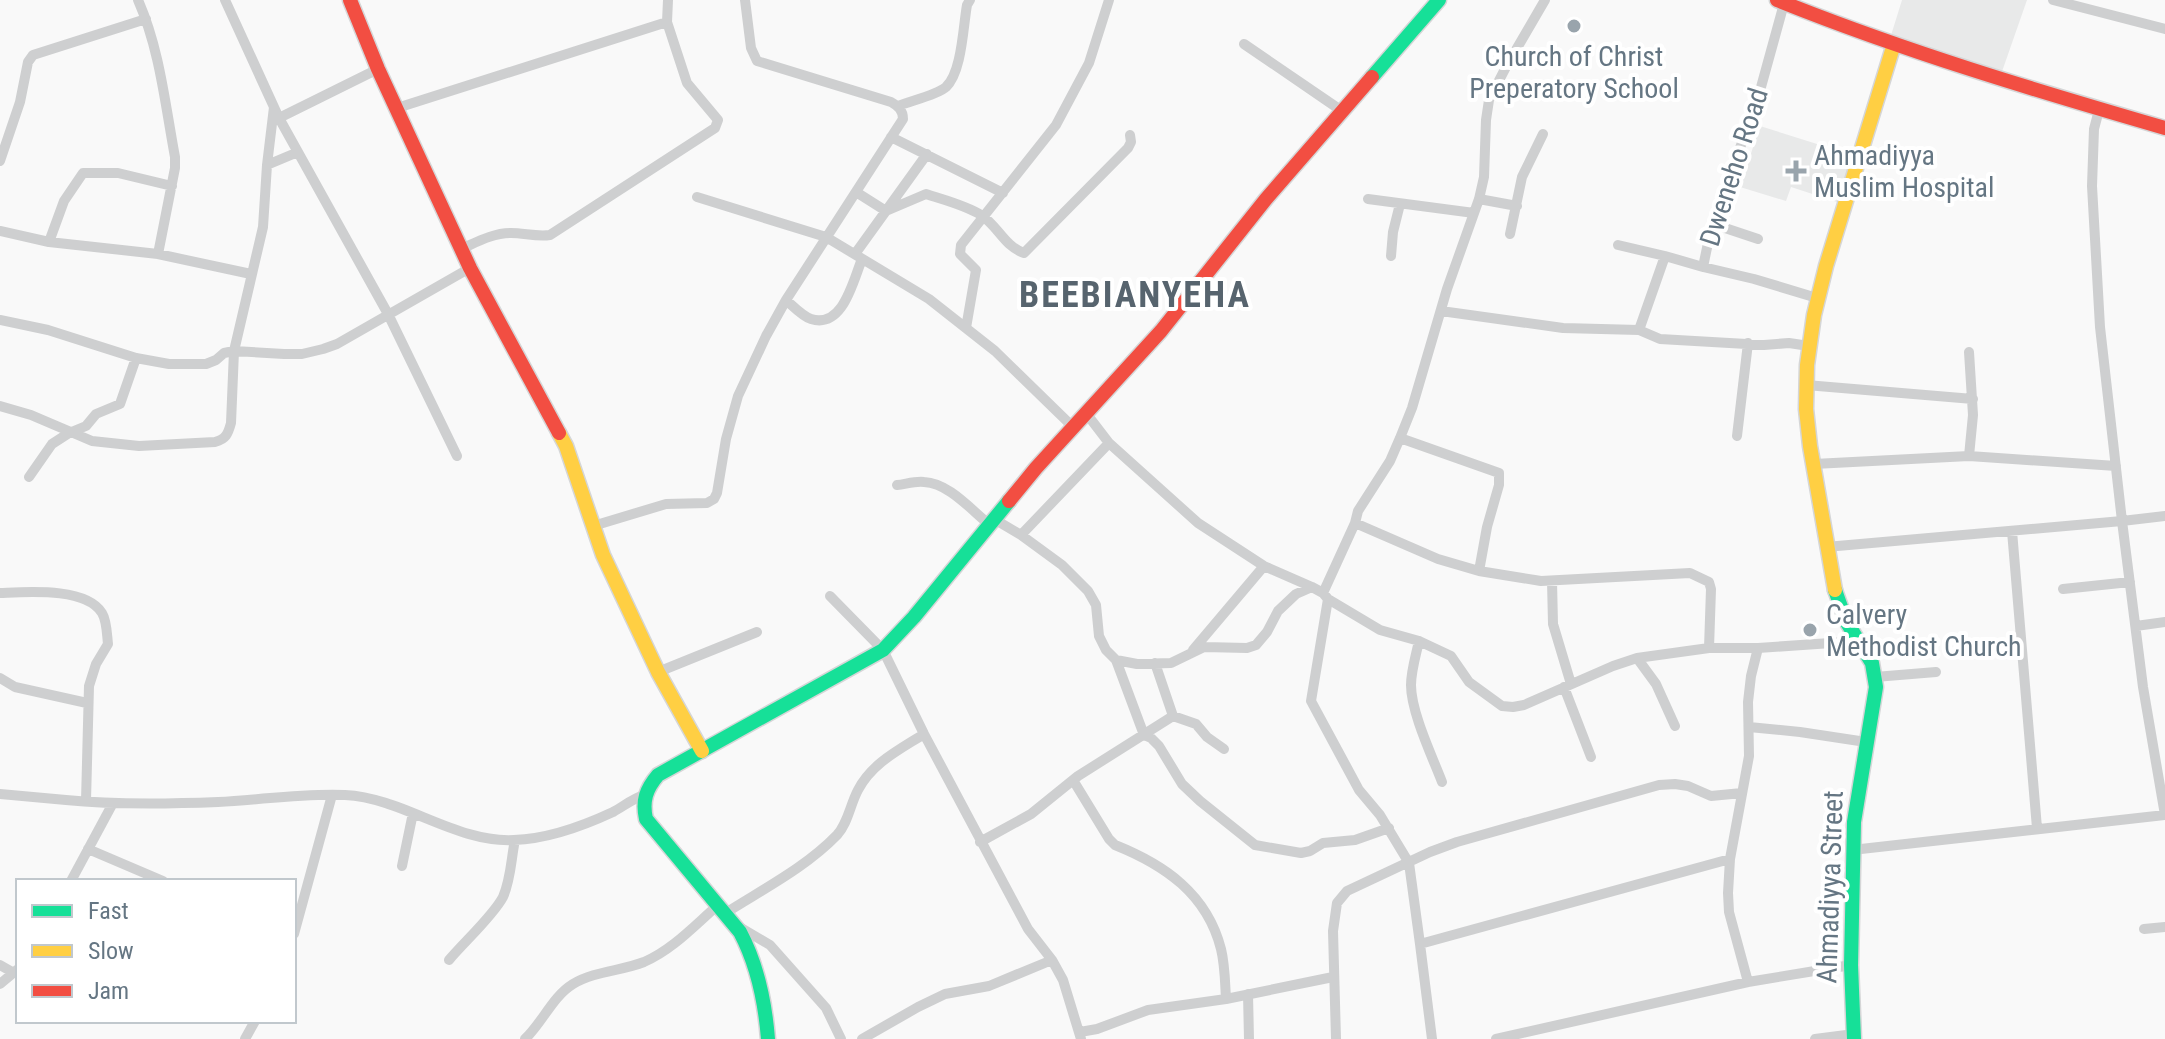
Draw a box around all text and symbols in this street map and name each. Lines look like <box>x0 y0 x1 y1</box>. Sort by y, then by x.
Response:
marker: Church of Christ Preperatory School <box>1565 17 1583 35</box>
place label: Church of Christ Preperatory School <box>1469 40 1679 105</box>
street label: Dweneho Road <box>1693 84 1775 250</box>
place label: Ahmadiyya Muslim Hospital <box>1814 139 1994 204</box>
marker: Ahmadiyya Muslim Hospital <box>1785 160 1807 182</box>
district label: BEEBIANYEHA <box>1019 274 1251 316</box>
place label: Calvery Methodist Church <box>1826 598 2022 663</box>
marker: Calvery Methodist Church <box>1801 621 1819 639</box>
street label: Ahmadiyya Street <box>1810 790 1850 984</box>
legend <box>16 879 296 1023</box>
text: Fast <box>88 897 129 925</box>
text: Slow <box>88 937 134 965</box>
text: Jam <box>88 977 129 1005</box>

